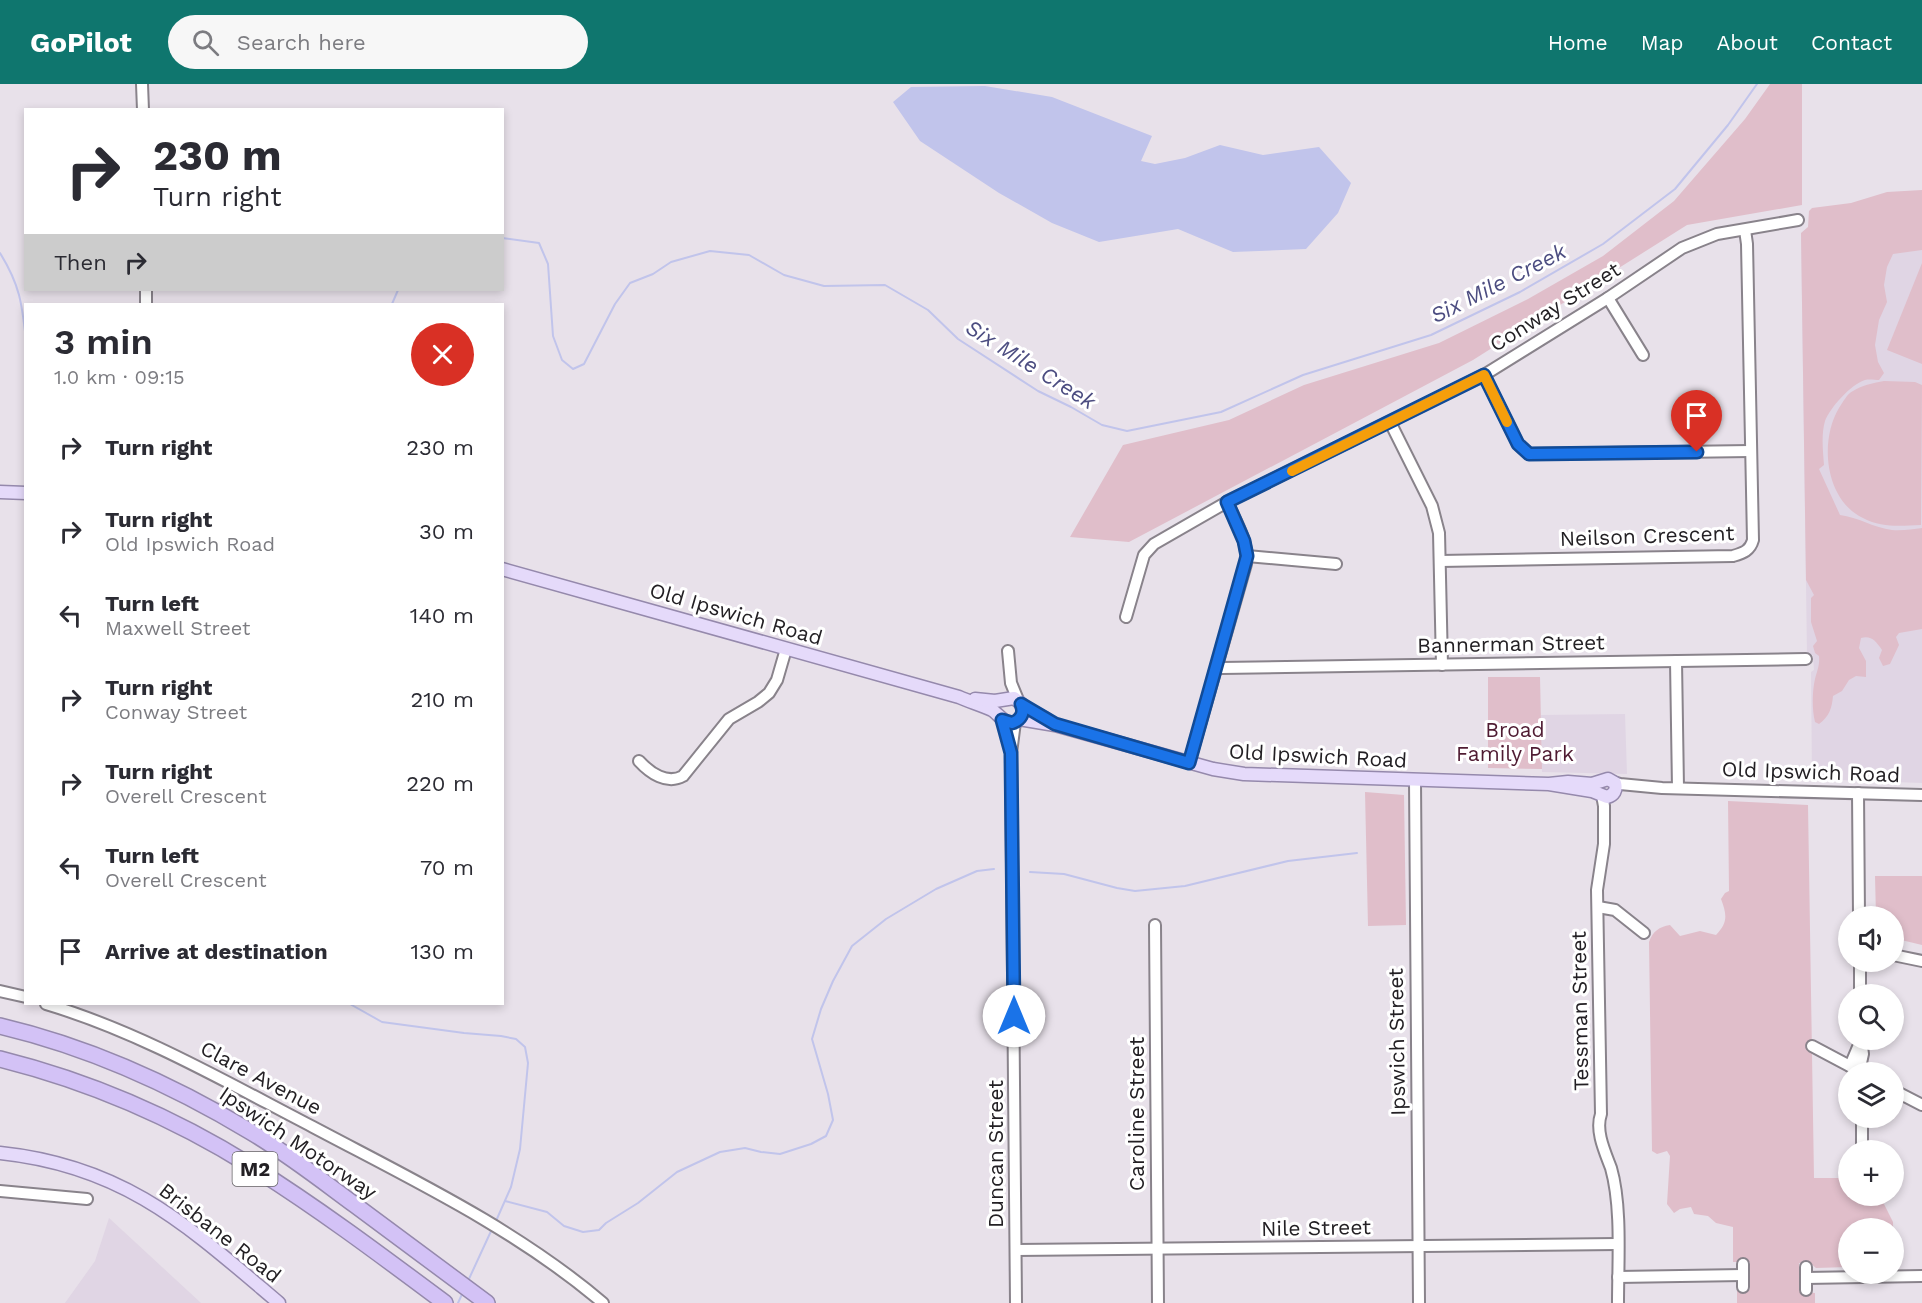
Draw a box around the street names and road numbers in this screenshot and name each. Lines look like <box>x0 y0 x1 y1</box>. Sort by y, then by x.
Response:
street label: Conway Street <box>1485 256 1625 357</box>
street label: Neilson Crescent <box>1559 520 1735 551</box>
street label: Old Ipswich Road <box>647 577 825 650</box>
street label: Bannerman Street <box>1417 629 1605 658</box>
street label: Old Ipswich Road <box>1228 738 1408 773</box>
street label: Old Ipswich Road <box>1721 756 1901 787</box>
street label: Tessman Street <box>1566 931 1593 1091</box>
street label: Ipswich Street <box>1383 968 1410 1116</box>
street label: Clare Avenue <box>196 1035 326 1120</box>
street label: Caroline Street <box>1124 1036 1149 1191</box>
street label: Duncan Street <box>983 1080 1008 1228</box>
street label: Ipswich Motorway <box>215 1081 382 1205</box>
road number: M2 <box>232 1152 278 1186</box>
street label: Brisbane Road <box>154 1177 286 1288</box>
street label: Nile Street <box>1261 1214 1371 1241</box>

